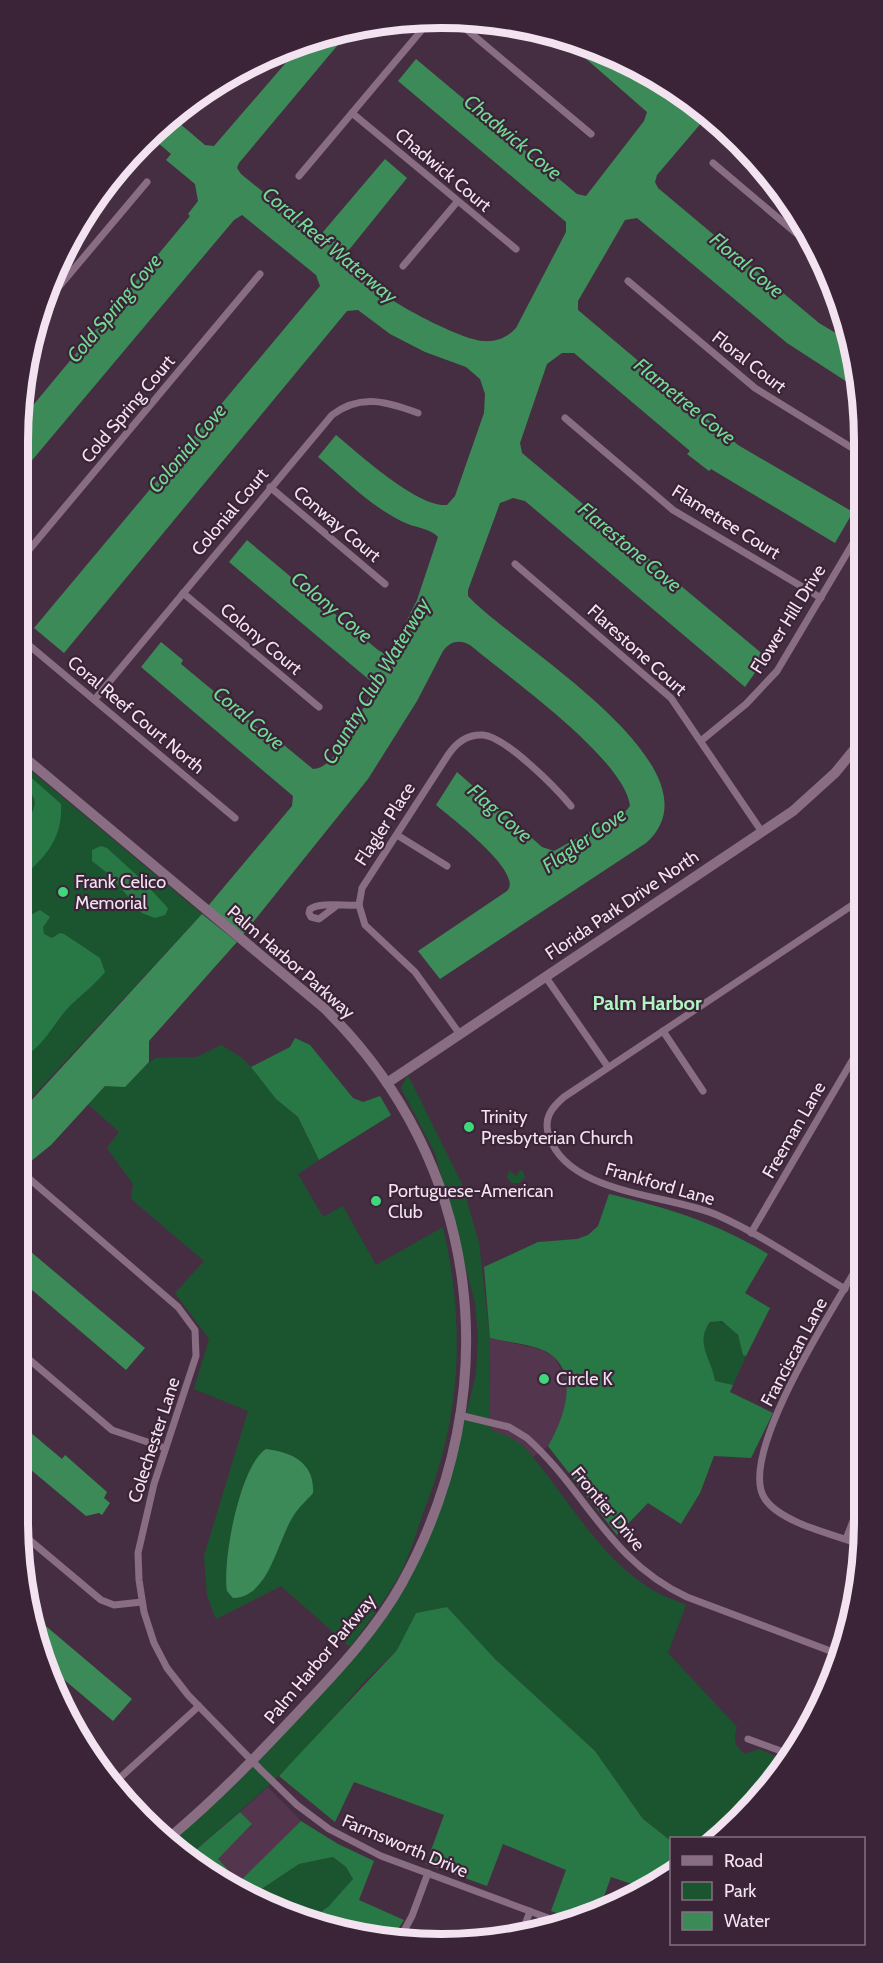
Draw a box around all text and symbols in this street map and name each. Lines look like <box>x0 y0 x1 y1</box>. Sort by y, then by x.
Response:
water label: Chadwick Cove <box>459 89 567 185</box>
street label: Chadwick Court <box>391 123 495 217</box>
water label: Coral Reef Waterway <box>258 182 403 309</box>
water label: Floral Cove <box>705 227 789 303</box>
water label: Cold Spring Cove <box>62 249 166 367</box>
street label: Floral Court <box>708 326 790 398</box>
street label: Cold Spring Court <box>77 351 179 467</box>
water label: Flametree Cove <box>629 353 741 449</box>
water label: Colonial Cove <box>143 398 231 498</box>
street label: Colonial Court <box>187 464 273 560</box>
street label: Flametree Court <box>668 480 784 564</box>
street label: Conway Court <box>289 481 385 567</box>
water label: Flarestone Cove <box>574 497 686 597</box>
street label: Flower Hill Drive <box>746 560 830 678</box>
water label: Colony Cove <box>287 566 377 648</box>
water label: Country Club Waterway <box>317 593 435 768</box>
street label: Colony Court <box>216 599 306 679</box>
street label: Flarestone Court <box>583 600 691 700</box>
street label: Coral Reef Court North <box>63 651 209 779</box>
water label: Coral Cove <box>208 681 290 755</box>
street label: Flagler Place <box>350 778 420 870</box>
water label: Flag Cove <box>463 779 537 847</box>
water label: Flagler Cove <box>537 802 631 878</box>
street label: Florida Park Drive North <box>541 845 703 965</box>
place label: Frank Celico Memorial <box>75 871 166 914</box>
marker: Frank Celico Memorial <box>56 885 70 899</box>
street label: Palm Harbor Parkway <box>223 901 359 1023</box>
district label: Palm Harbor <box>592 991 702 1015</box>
street label: Freeman Lane <box>757 1078 831 1182</box>
place label: Trinity Presbyterian Church <box>481 1106 633 1149</box>
marker: Trinity Presbyterian Church <box>462 1120 476 1134</box>
street label: Frankford Lane <box>603 1158 717 1210</box>
place label: Portuguese-American Club <box>388 1180 554 1223</box>
marker: Portuguese-American Club <box>369 1194 383 1208</box>
street label: Franciscan Lane <box>756 1294 832 1410</box>
place label: Circle K <box>556 1368 614 1390</box>
marker: Circle K <box>537 1372 551 1386</box>
street label: Colechester Lane <box>123 1374 185 1506</box>
street label: Frontier Drive <box>566 1462 650 1556</box>
street label: Palm Harbor Parkway <box>259 1590 381 1728</box>
street label: Farmsworth Drive <box>339 1810 471 1882</box>
legend <box>670 1837 865 1945</box>
text: Road <box>724 1850 763 1872</box>
text: Park <box>724 1880 757 1902</box>
text: Water <box>724 1910 770 1932</box>

